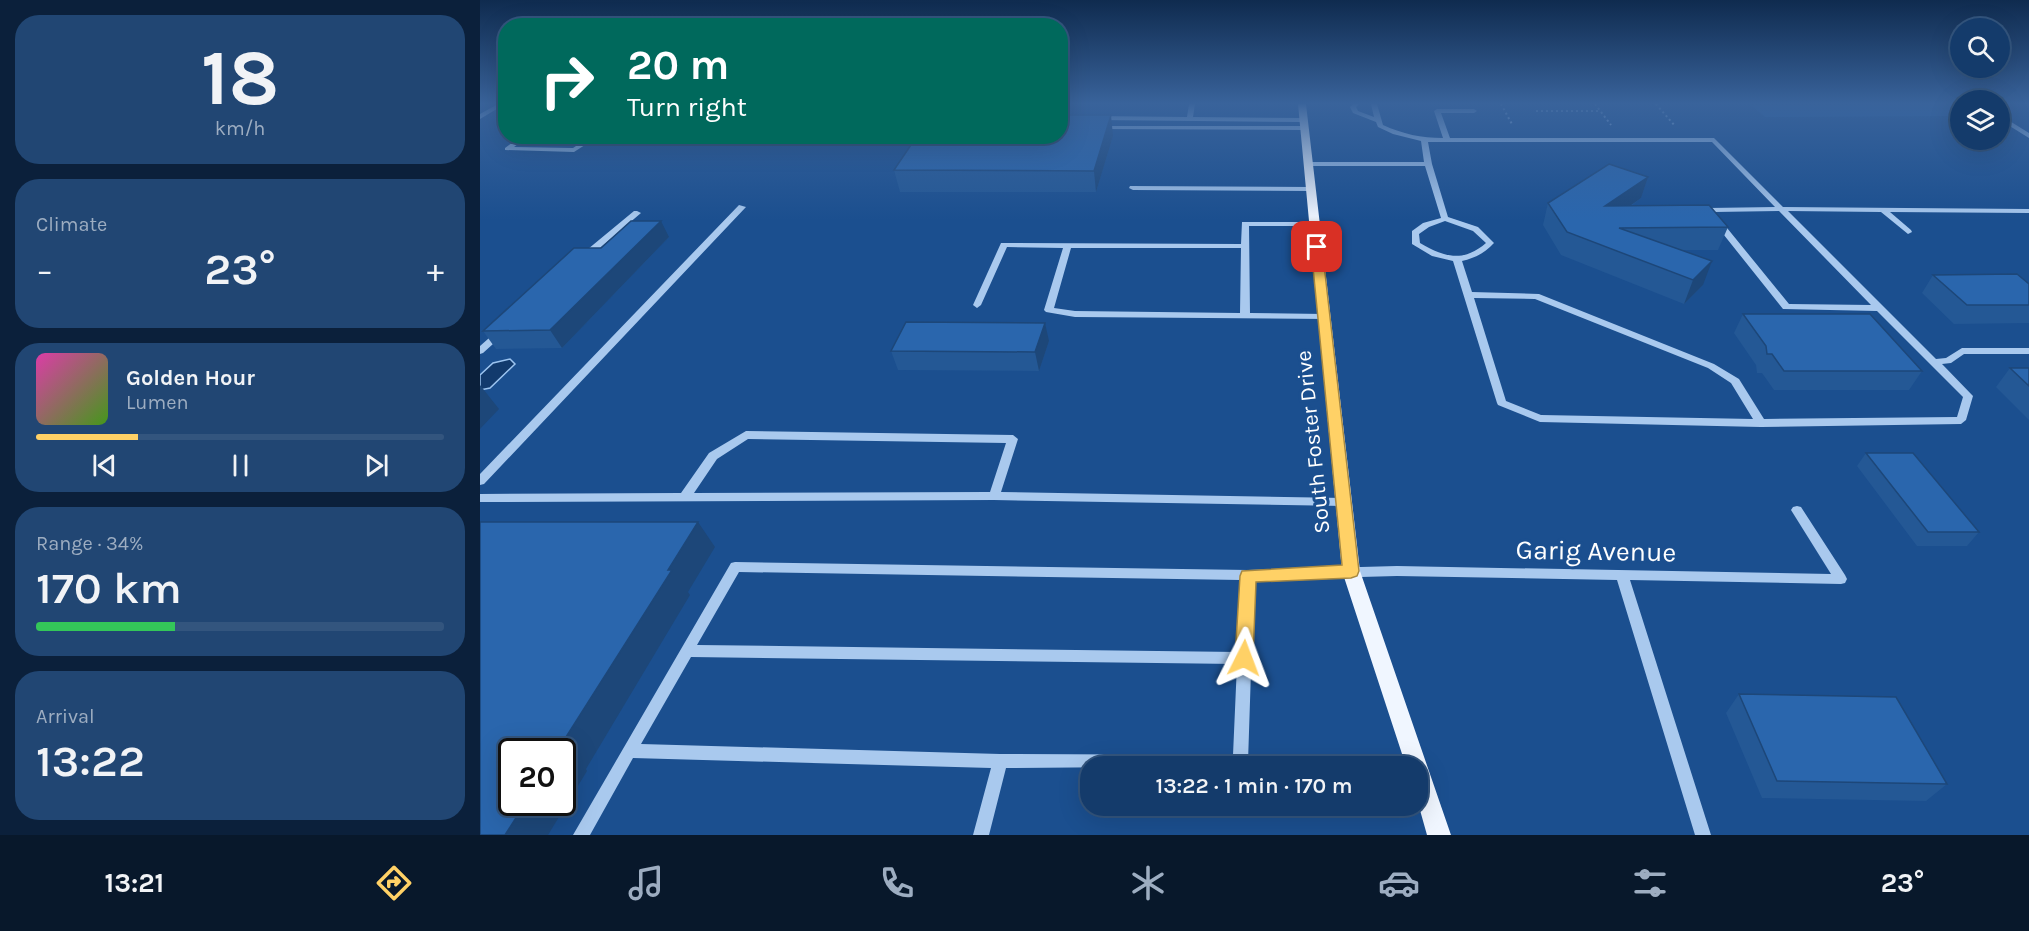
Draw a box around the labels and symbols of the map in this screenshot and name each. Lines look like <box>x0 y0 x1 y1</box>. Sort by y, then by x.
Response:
pin <box>1291 221 1342 272</box>
street label: South Foster Drive <box>1290 349 1336 535</box>
street label: Garig Avenue <box>1515 534 1677 568</box>
position arrow <box>1212 626 1276 690</box>
speed limit sign: 20 <box>498 738 576 816</box>

